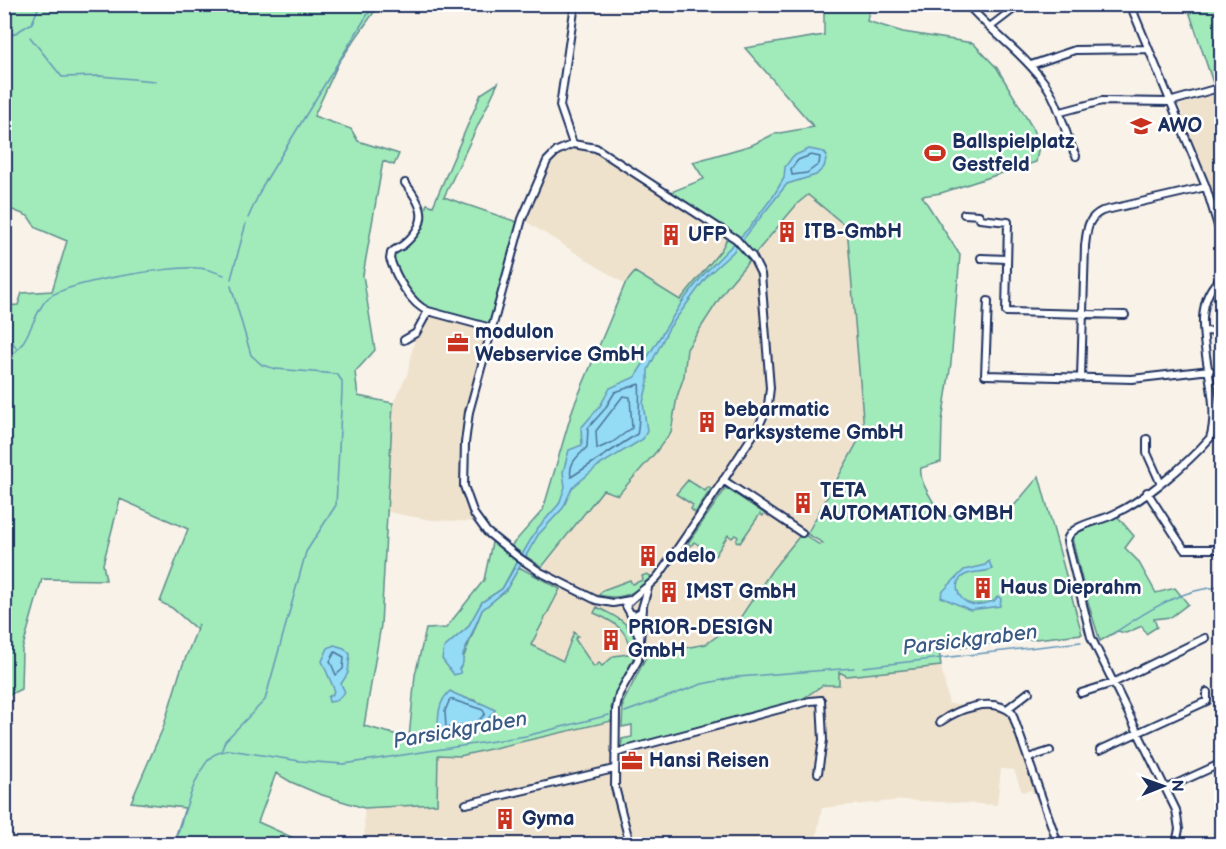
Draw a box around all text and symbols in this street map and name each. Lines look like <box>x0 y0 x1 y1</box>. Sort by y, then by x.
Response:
school or university icon: AWO <box>1129 114 1153 138</box>
place label: AWO <box>1157 114 1202 138</box>
place label: Ballspielplatz Gestfeld <box>952 130 1075 177</box>
sports icon: Ballspielplatz Gestfeld <box>923 141 947 165</box>
building icon: ITB-GmbH <box>775 220 799 244</box>
place label: ITB-GmbH <box>804 220 902 244</box>
building icon: UFP <box>659 223 683 247</box>
place label: UFP <box>688 223 727 247</box>
place label: modulon Webservice GmbH <box>475 320 645 367</box>
office icon: modulon Webservice GmbH <box>446 331 470 355</box>
place label: bebarmatic Parksysteme GmbH <box>724 398 904 445</box>
building icon: bebarmatic Parksysteme GmbH <box>695 410 719 434</box>
place label: TETA AUTOMATION GMBH <box>819 479 1014 526</box>
building icon: TETA AUTOMATION GMBH <box>791 491 815 515</box>
building icon: odelo <box>636 544 660 568</box>
place label: odelo <box>665 544 716 568</box>
building icon: Haus Dieprahm <box>971 576 995 600</box>
place label: Haus Dieprahm <box>1000 576 1142 600</box>
building icon: IMST GmbH <box>657 580 681 604</box>
place label: IMST GmbH <box>686 580 796 604</box>
place label: PRIOR-DESIGN GmbH <box>628 616 773 663</box>
water label: Parsickgraben <box>901 619 1039 661</box>
building icon: PRIOR-DESIGN GmbH <box>599 628 623 652</box>
water label: Parsickgraben <box>391 706 529 754</box>
office icon: Hansi Reisen <box>620 749 644 773</box>
place label: Hansi Reisen <box>649 749 769 773</box>
north arrow <box>1133 756 1193 816</box>
text: N <box>1167 780 1186 792</box>
building icon: Gyma <box>493 807 517 831</box>
place label: Gyma <box>522 807 574 831</box>

